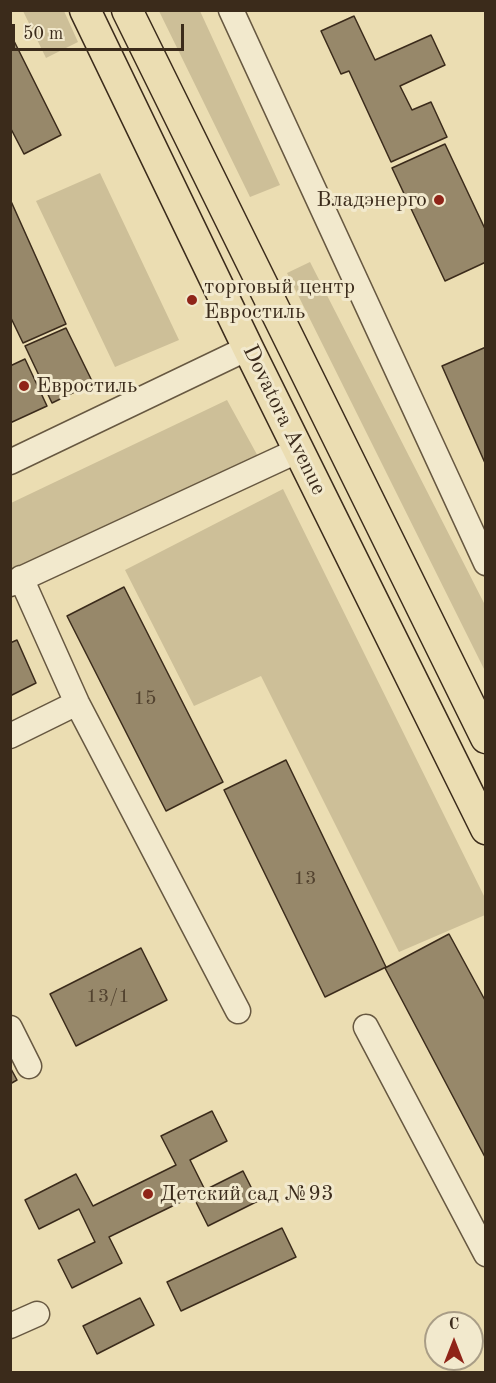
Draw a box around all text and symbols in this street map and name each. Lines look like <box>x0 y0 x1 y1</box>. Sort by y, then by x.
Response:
scale bar <box>15 12 188 50</box>
text: 50 m <box>23 25 63 43</box>
place label: Владэнерго <box>316 187 427 213</box>
marker: Владэнерго <box>432 193 446 207</box>
place label: торговый центр Евростиль <box>204 274 355 326</box>
marker: торговый центр Евростиль <box>185 293 199 307</box>
street label: Dovatora Avenue <box>236 341 332 499</box>
place label: Евростиль <box>36 373 137 399</box>
marker: Евростиль <box>17 379 31 393</box>
house number: 15 <box>133 687 157 711</box>
house number: 13 <box>293 867 317 891</box>
house number: 13/1 <box>86 985 130 1009</box>
place label: Детский сад №93 <box>160 1181 334 1207</box>
marker: Детский сад №93 <box>141 1187 155 1201</box>
north arrow <box>424 1311 484 1371</box>
text: С <box>449 1317 459 1333</box>

